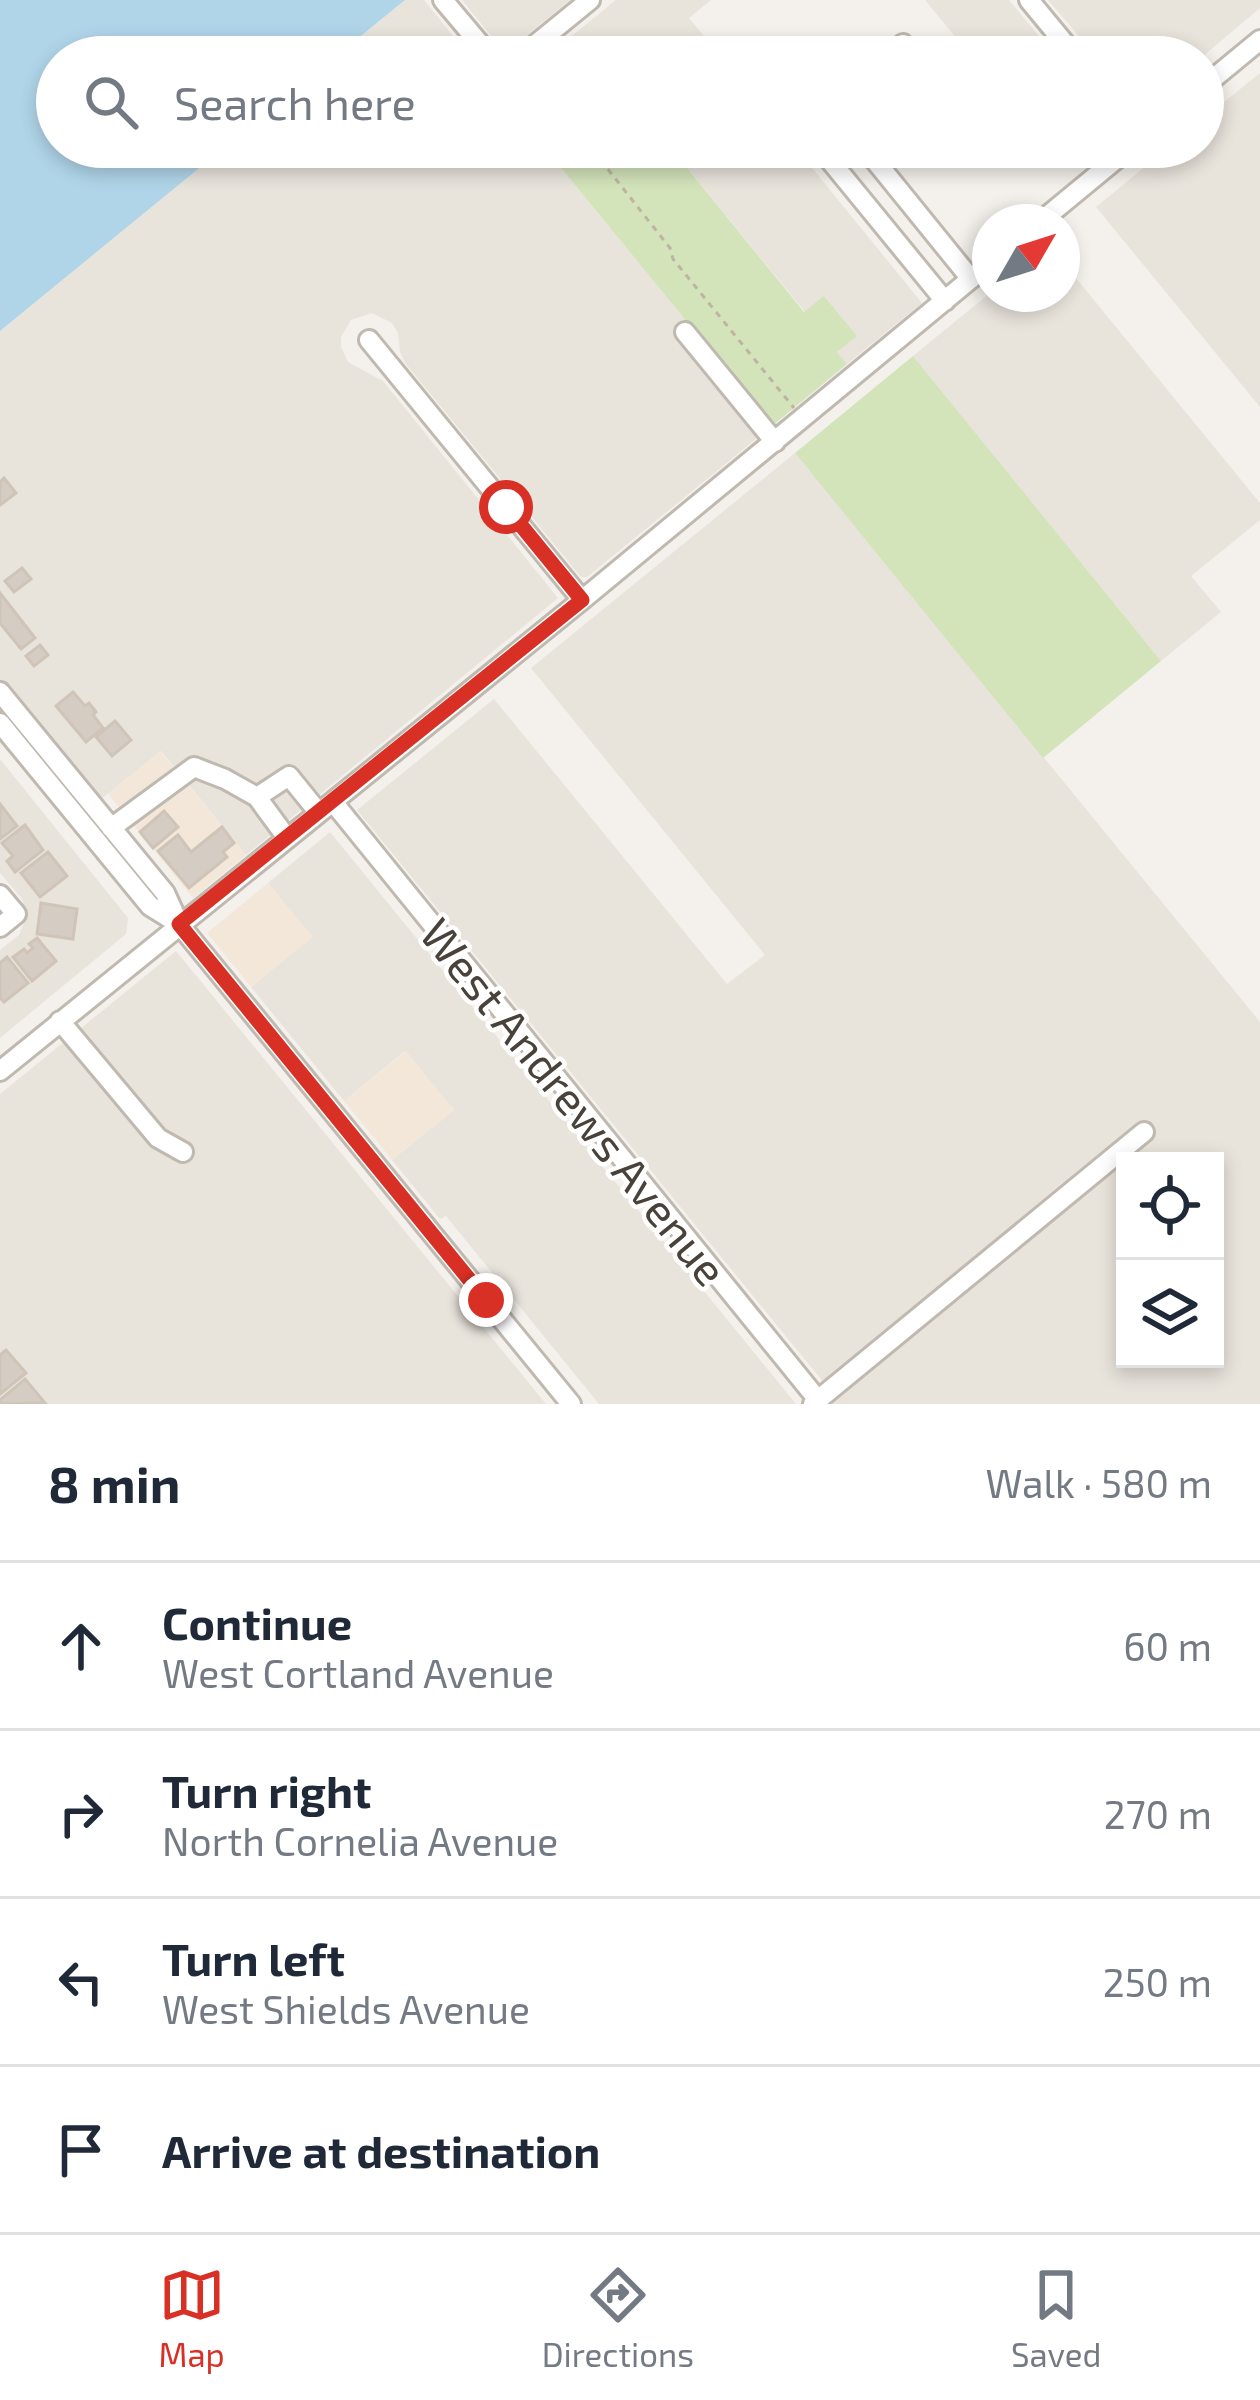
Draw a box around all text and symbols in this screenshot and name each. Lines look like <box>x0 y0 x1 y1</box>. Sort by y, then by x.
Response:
search box <box>36 36 1224 168</box>
icon: search <box>78 69 144 135</box>
text: Search here <box>174 75 416 129</box>
north arrow <box>972 204 1080 312</box>
route start <box>479 480 533 534</box>
street label: West Andrews Avenue <box>410 907 740 1295</box>
map controls <box>1116 1152 1224 1368</box>
button: locate <box>1116 1152 1224 1260</box>
button: layers <box>1116 1260 1224 1368</box>
route end <box>459 1273 513 1327</box>
text: 8 min <box>48 1452 180 1513</box>
text: Walk · 580 m <box>985 1459 1212 1506</box>
text: Continue <box>162 1595 352 1649</box>
icon: ahead <box>48 1613 114 1679</box>
text: 60 m <box>1123 1622 1212 1669</box>
text: West Cortland Avenue <box>162 1649 554 1696</box>
text: Turn right <box>162 1763 371 1817</box>
icon: right <box>48 1781 114 1847</box>
text: 270 m <box>1104 1790 1212 1837</box>
text: North Cornelia Avenue <box>162 1817 558 1864</box>
text: Turn left <box>162 1931 345 1985</box>
icon: left <box>48 1949 114 2015</box>
text: 250 m <box>1103 1958 1212 2005</box>
text: West Shields Avenue <box>162 1985 530 2032</box>
icon: arrive <box>48 2117 114 2183</box>
text: Arrive at destination <box>162 2123 600 2177</box>
tab: Map <box>159 2262 225 2374</box>
tab: Directions <box>542 2262 694 2374</box>
tab: Saved <box>1011 2262 1101 2374</box>

